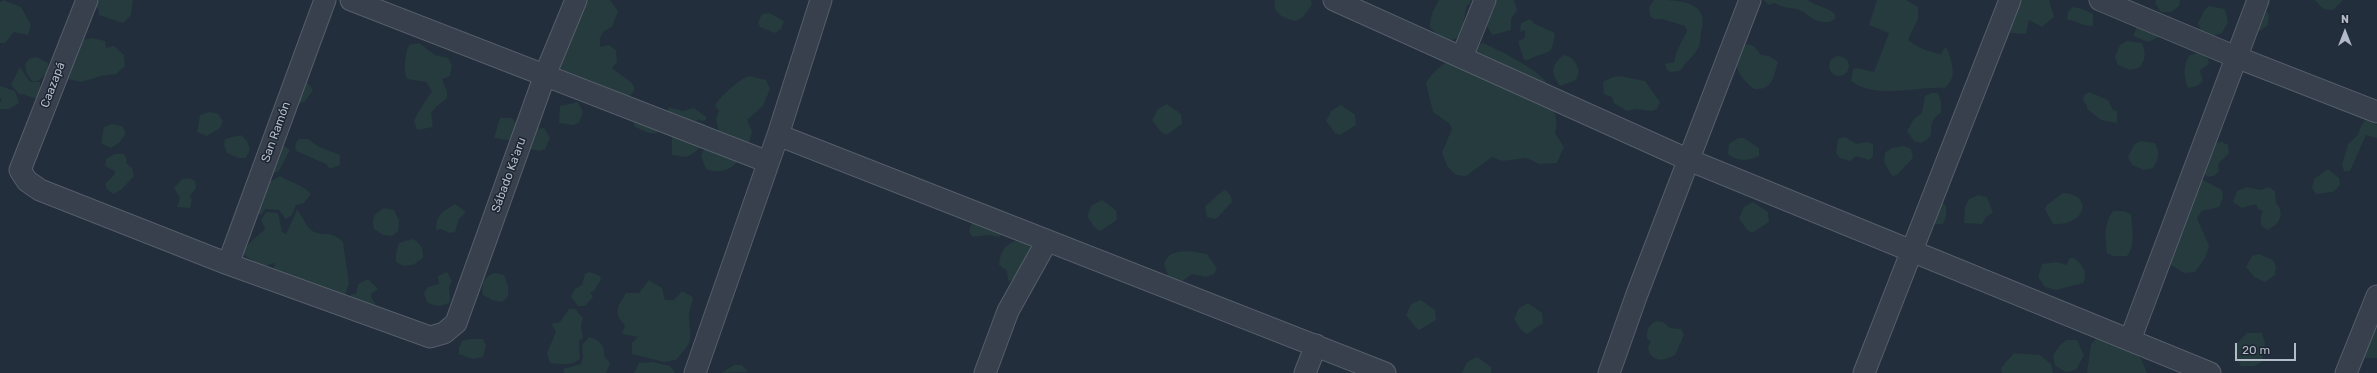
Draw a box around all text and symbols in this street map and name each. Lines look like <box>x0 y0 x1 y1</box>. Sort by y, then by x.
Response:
north arrow <box>2325 12 2365 52</box>
text: N <box>2341 13 2349 26</box>
street label: Caazapá <box>38 60 68 110</box>
street label: San Ramón <box>258 100 294 164</box>
street label: Sábado Ka'aru <box>489 135 529 215</box>
scale bar <box>2237 335 2298 361</box>
text: 20 m <box>2242 343 2270 357</box>

